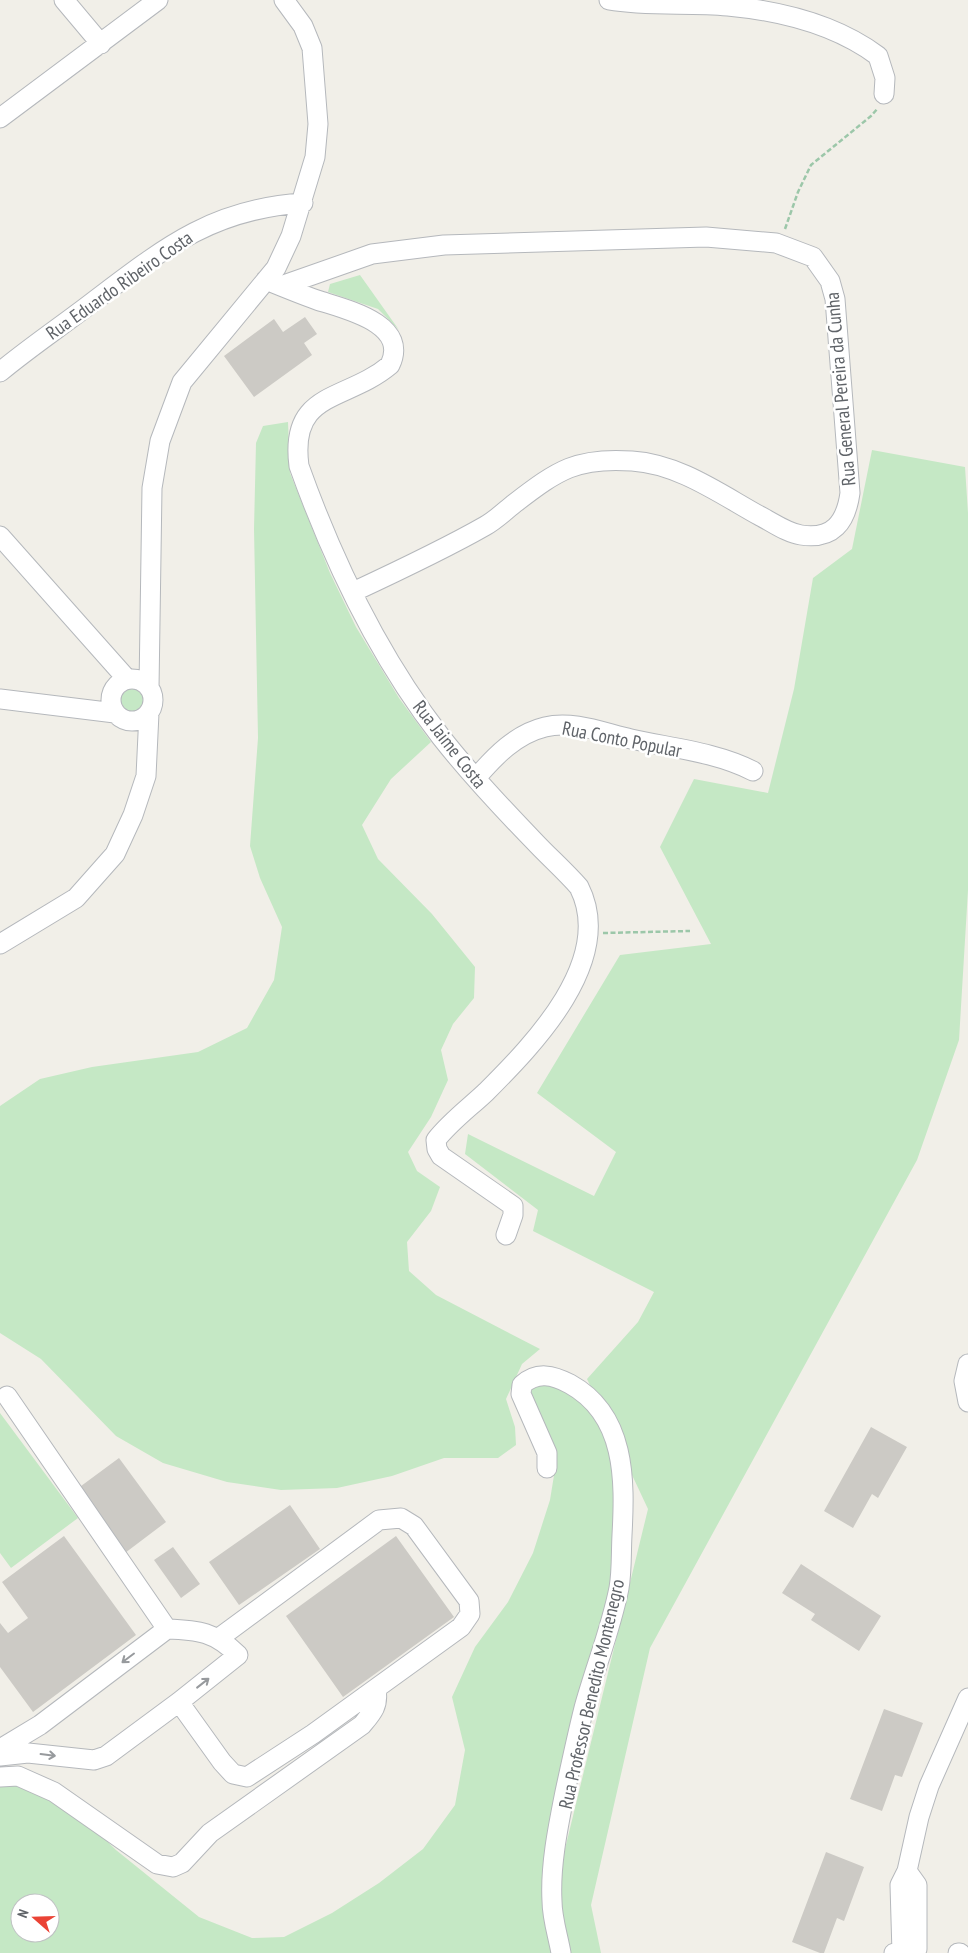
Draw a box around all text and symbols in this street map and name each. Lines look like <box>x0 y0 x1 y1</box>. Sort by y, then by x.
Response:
street label: Rua Eduardo Ribeiro Costa <box>41 225 197 345</box>
street label: Rua General Pereira da Cunha <box>820 291 860 487</box>
street label: Rua Jaime Costa <box>408 695 492 793</box>
street label: Rua Conto Popular <box>560 716 684 762</box>
street label: Rua Professor Benedito Montenegro <box>553 1577 629 1811</box>
one-way arrow <box>122 1653 135 1664</box>
one-way arrow <box>196 1678 210 1688</box>
one-way arrow <box>40 1750 56 1760</box>
north arrow <box>10 1893 60 1943</box>
text: N <box>13 1907 33 1920</box>

